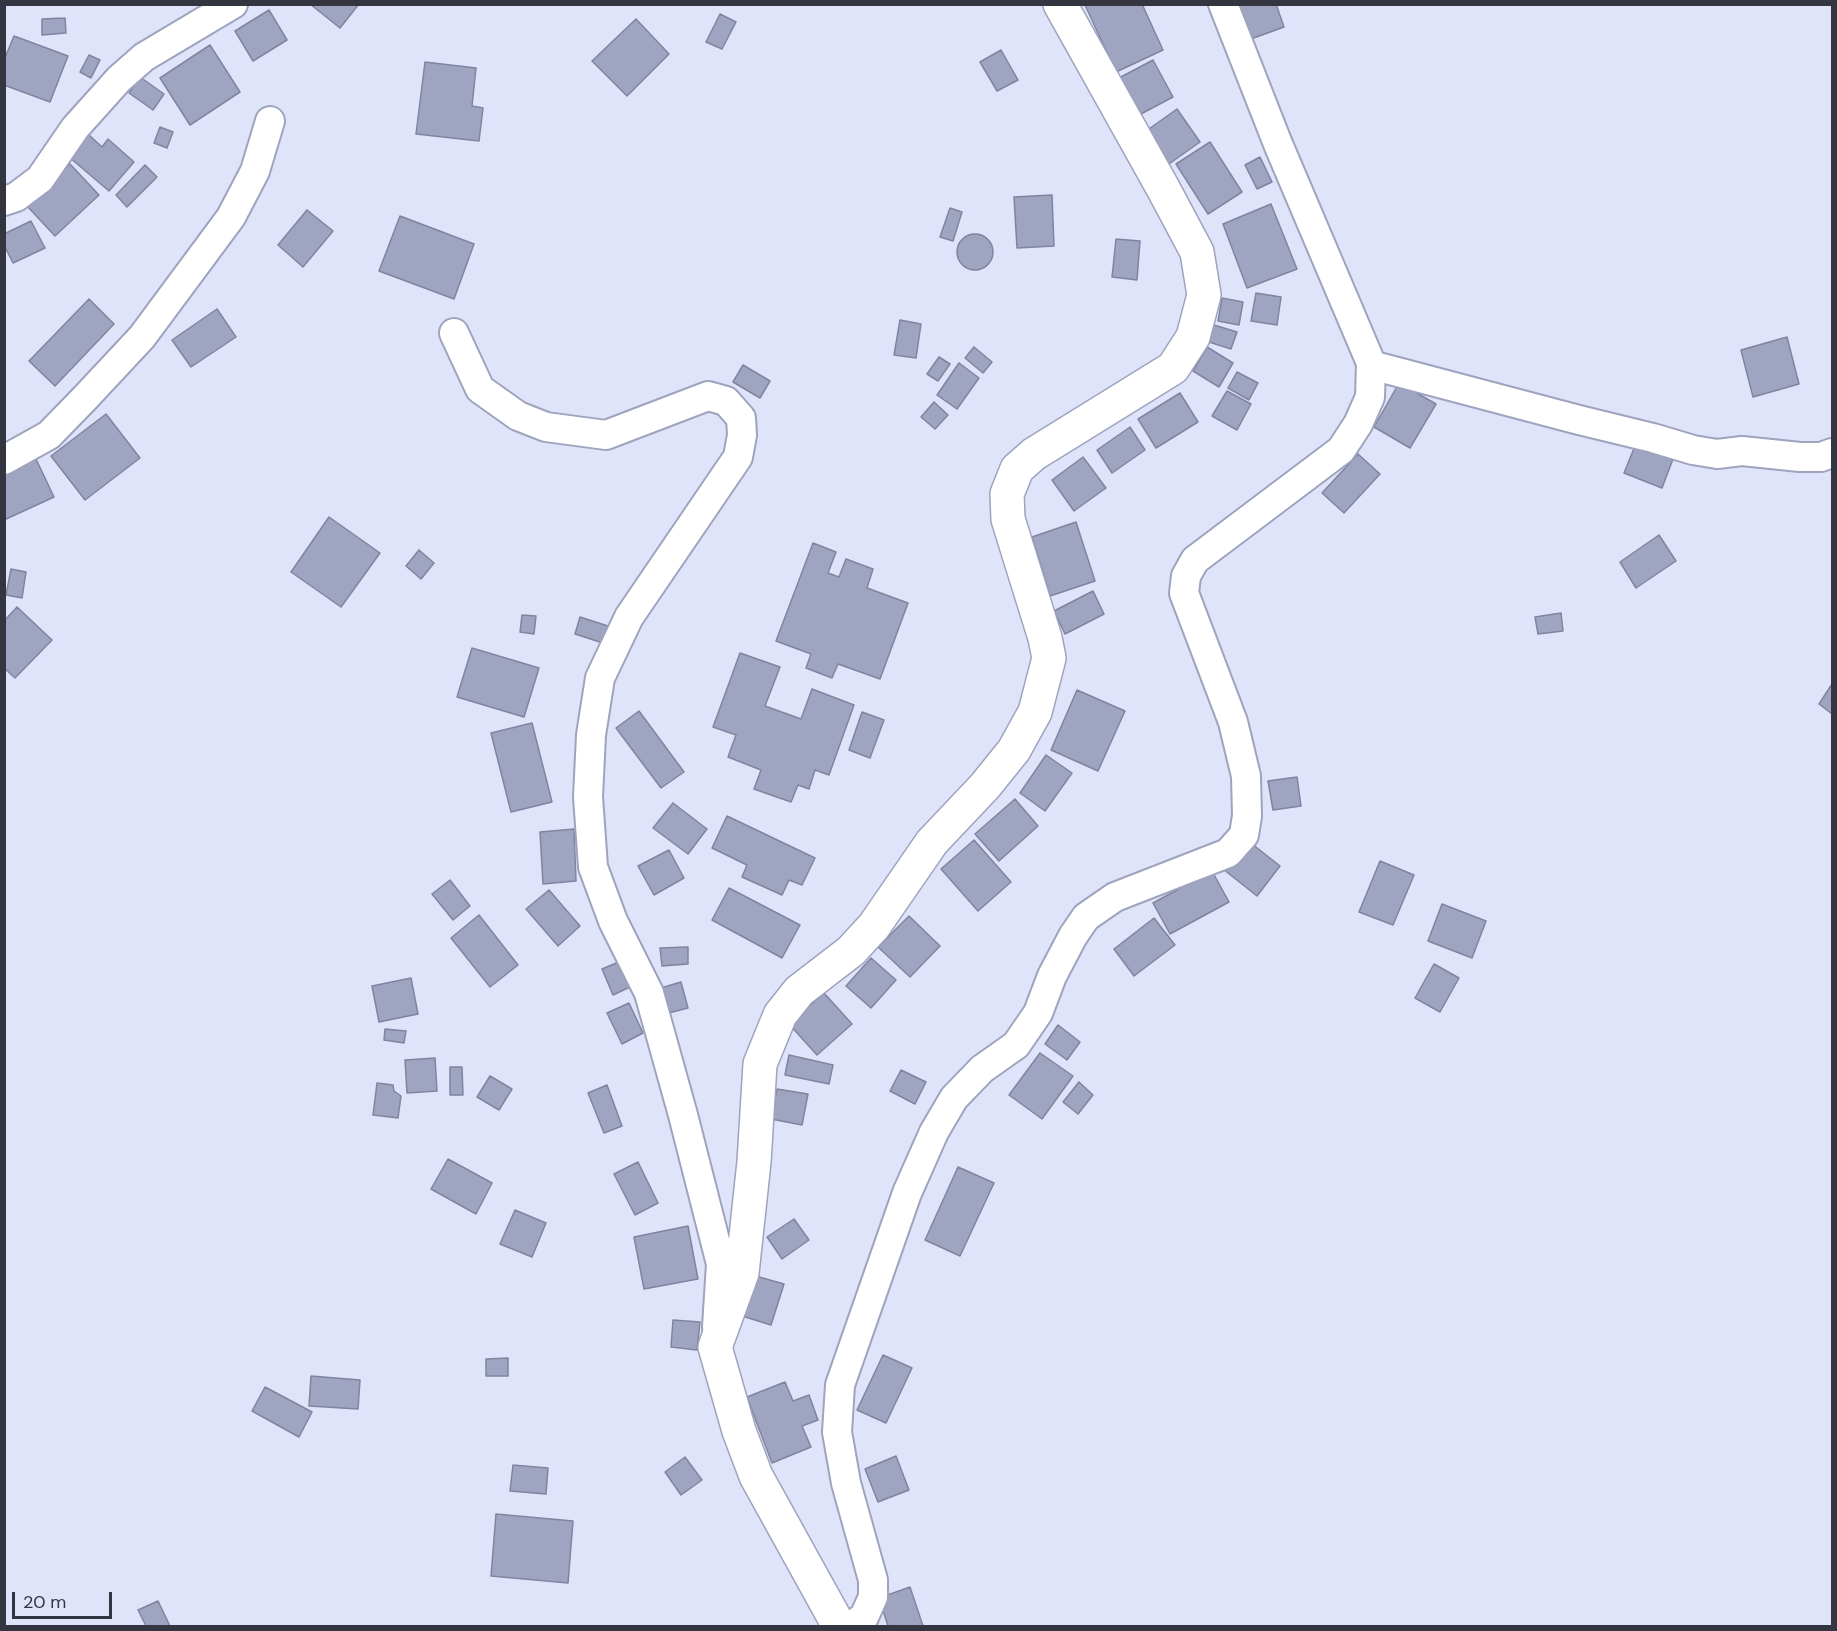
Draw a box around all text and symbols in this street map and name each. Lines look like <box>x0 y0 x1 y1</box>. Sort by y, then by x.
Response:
scale bar <box>15 1580 116 1618</box>
text: 20 m <box>23 1590 66 1614</box>

